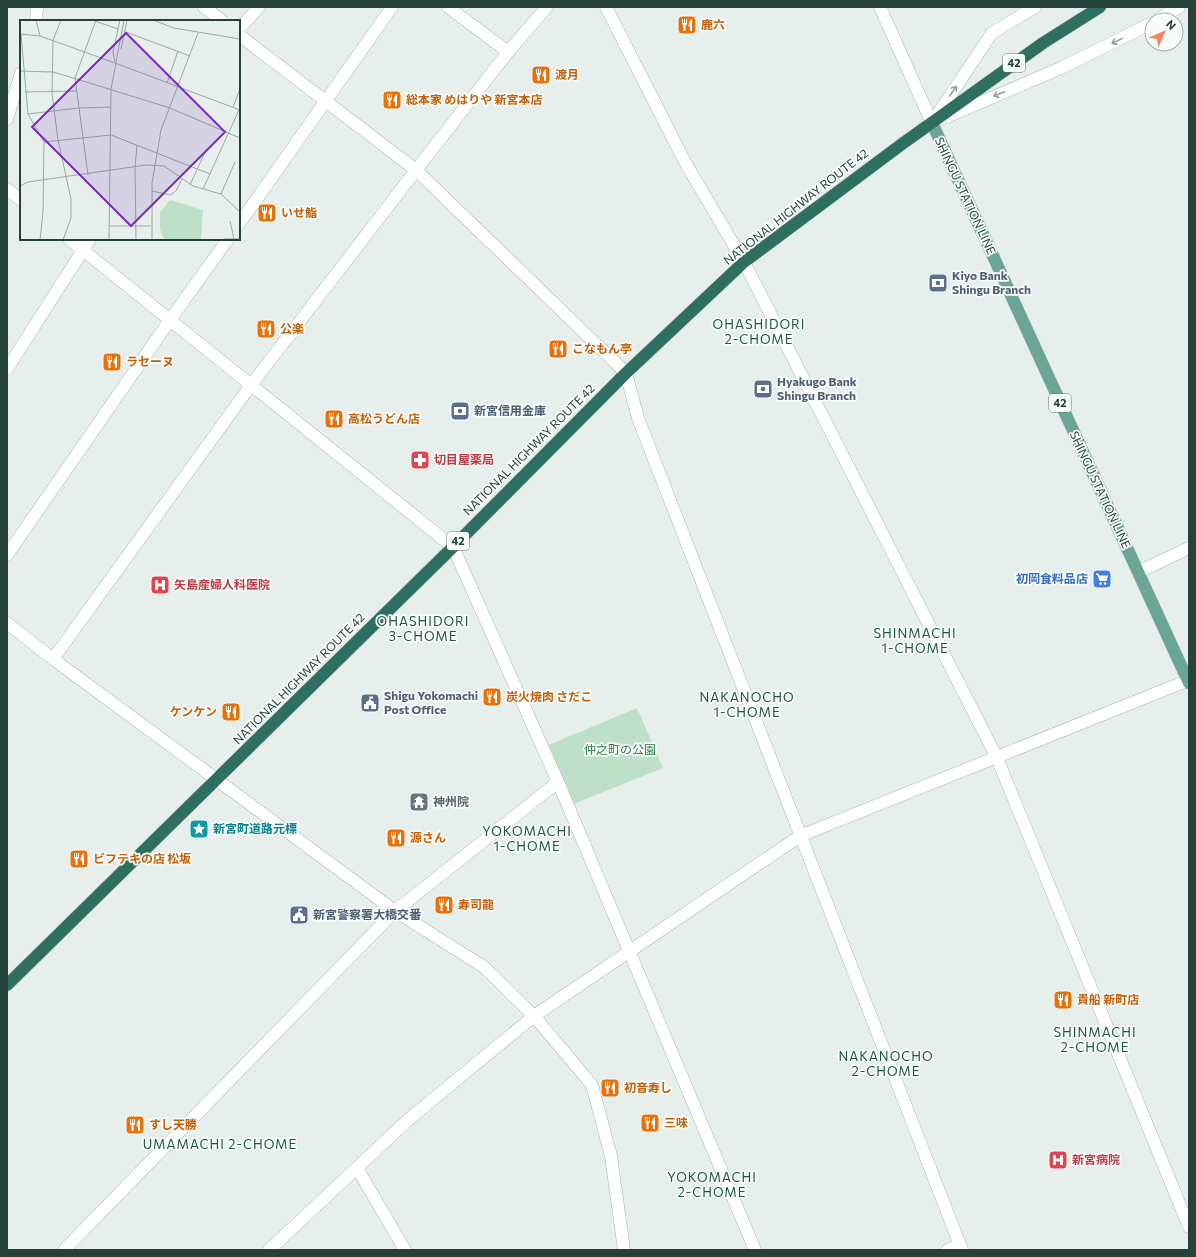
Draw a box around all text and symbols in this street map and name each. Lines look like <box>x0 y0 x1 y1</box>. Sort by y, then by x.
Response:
north arrow <box>1144 12 1184 52</box>
restaurant icon: 鹿六 <box>676 14 698 36</box>
place label: 鹿六 <box>701 17 725 31</box>
text: N <box>1164 17 1179 32</box>
inset map <box>20 20 240 240</box>
one-way arrow <box>1112 38 1124 45</box>
road number: 42 <box>1003 54 1025 72</box>
restaurant icon: 渡月 <box>530 64 552 86</box>
place label: 渡月 <box>555 67 579 81</box>
one-way arrow <box>949 86 957 97</box>
restaurant icon: 総本家 めはりや 新宮本店 <box>381 89 403 111</box>
one-way arrow <box>993 91 1005 99</box>
place label: 総本家 めはりや 新宮本店 <box>406 92 543 106</box>
street label: SHINGU STATION LINE <box>933 135 999 256</box>
street label: NATIONAL HIGHWAY ROUTE 42 <box>720 145 871 267</box>
restaurant icon: いせ鮨 <box>256 202 278 224</box>
place label: いせ鮨 <box>281 205 317 219</box>
place label: Kiyo Bank Shingu Branch <box>952 268 1031 296</box>
bank icon: Kiyo Bank Shingu Branch <box>927 272 949 294</box>
district label: OHASHIDORI 2-CHOME <box>713 316 805 347</box>
restaurant icon: 公楽 <box>255 318 277 340</box>
place label: 公楽 <box>280 321 304 335</box>
restaurant icon: こなもん亭 <box>547 338 569 360</box>
place label: こなもん亭 <box>572 341 632 355</box>
restaurant icon: ラセーヌ <box>101 351 123 373</box>
place label: ラセーヌ <box>126 354 174 368</box>
place label: Hyakugo Bank Shingu Branch <box>777 374 857 402</box>
bank icon: Hyakugo Bank Shingu Branch <box>752 378 774 400</box>
street label: NATIONAL HIGHWAY ROUTE 42 <box>460 381 597 518</box>
road number: 42 <box>1049 394 1071 412</box>
bank icon: 新宮信用金庫 <box>449 400 471 422</box>
place label: 新宮信用金庫 <box>474 403 546 417</box>
restaurant icon: 高松うどん店 <box>323 408 345 430</box>
place label: 高松うどん店 <box>348 411 420 425</box>
street label: SHINGU STATION LINE <box>1068 429 1134 550</box>
pharmacy icon: 切目屋薬局 <box>409 449 431 471</box>
place label: 切目屋薬局 <box>434 452 494 466</box>
road number: 42 <box>447 532 469 550</box>
supermarket icon: 初岡食料品店 <box>1091 568 1113 590</box>
place label: 初岡食料品店 <box>1016 571 1088 585</box>
hospital icon: 矢島産婦人科医院 <box>149 574 171 596</box>
place label: 矢島産婦人科医院 <box>174 577 270 591</box>
street label: NATIONAL HIGHWAY ROUTE 42 <box>230 610 367 747</box>
district label: OHASHIDORI 3-CHOME <box>377 613 469 644</box>
district label: SHINMACHI 1-CHOME <box>873 625 957 656</box>
restaurant icon: 炭火焼肉 さだこ <box>481 686 503 708</box>
place label: Shigu Yokomachi Post Office <box>384 688 478 716</box>
place label: 炭火焼肉 さだこ <box>506 689 592 703</box>
district label: NAKANOCHO 1-CHOME <box>699 689 795 720</box>
public building icon: Shigu Yokomachi Post Office <box>359 692 381 714</box>
restaurant icon: ケンケン <box>220 701 242 723</box>
place label: ケンケン <box>170 704 217 718</box>
park label: 仲之町の公園 <box>584 742 656 756</box>
temple icon: 神州院 <box>408 791 430 813</box>
place label: 神州院 <box>433 794 469 808</box>
place icon: 新宮町道路元標 <box>188 818 210 840</box>
place label: 新宮町道路元標 <box>213 821 297 835</box>
district label: YOKOMACHI 1-CHOME <box>482 823 572 854</box>
restaurant icon: 源さん <box>385 827 407 849</box>
place label: 源さん <box>410 830 446 844</box>
restaurant icon: ビフテキの店 松坂 <box>68 848 90 870</box>
place label: ビフテキの店 松坂 <box>93 851 191 865</box>
restaurant icon: 寿司龍 <box>433 894 455 916</box>
place label: 寿司龍 <box>458 897 494 911</box>
public building icon: 新宮警察署大橋交番 <box>288 904 310 926</box>
place label: 新宮警察署大橋交番 <box>313 907 422 921</box>
restaurant icon: 貴船 新町店 <box>1052 989 1074 1011</box>
place label: 貴船 新町店 <box>1077 992 1139 1006</box>
district label: SHINMACHI 2-CHOME <box>1053 1024 1137 1055</box>
district label: NAKANOCHO 2-CHOME <box>838 1048 934 1079</box>
restaurant icon: 初音寿し <box>599 1077 621 1099</box>
place label: 初音寿し <box>624 1080 672 1094</box>
restaurant icon: 三味 <box>639 1112 661 1134</box>
restaurant icon: すし天勝 <box>124 1114 146 1136</box>
place label: 三味 <box>664 1115 688 1129</box>
place label: すし天勝 <box>149 1117 197 1131</box>
district label: UMAMACHI 2-CHOME <box>143 1136 297 1152</box>
hospital icon: 新宮病院 <box>1047 1149 1069 1171</box>
place label: 新宮病院 <box>1072 1152 1120 1166</box>
district label: YOKOMACHI 2-CHOME <box>667 1169 757 1200</box>

